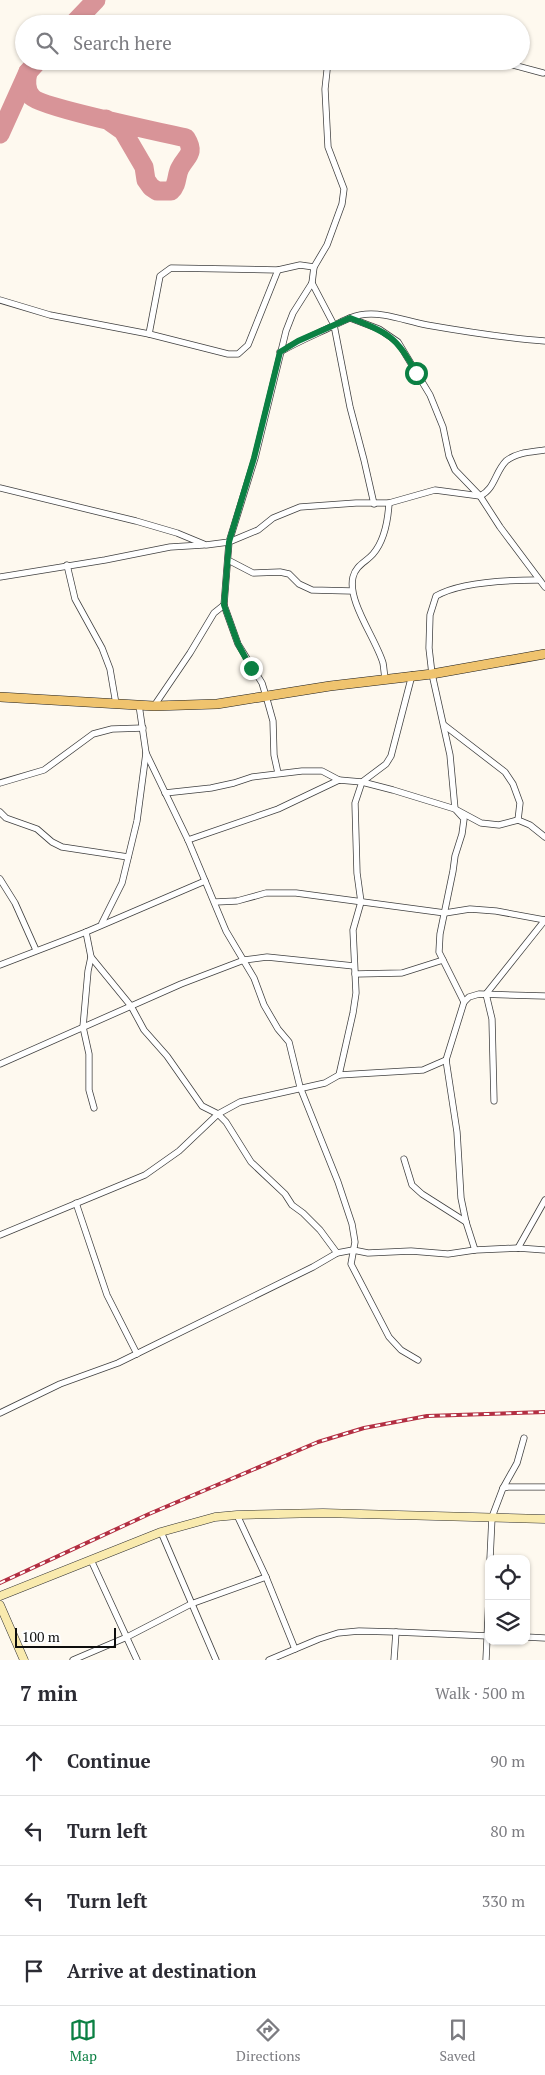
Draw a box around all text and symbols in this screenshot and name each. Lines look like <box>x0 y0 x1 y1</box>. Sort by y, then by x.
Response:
search box <box>15 15 530 70</box>
icon: search <box>33 29 61 57</box>
text: Search here <box>73 30 172 55</box>
route start <box>405 362 428 385</box>
route end <box>240 657 263 680</box>
map controls <box>485 1555 530 1645</box>
button: locate <box>485 1555 530 1600</box>
button: layers <box>485 1600 530 1645</box>
scale bar <box>15 1625 116 1648</box>
text: 100 m <box>22 1627 60 1646</box>
text: 7 min <box>20 1679 77 1707</box>
text: Walk · 500 m <box>435 1682 525 1704</box>
icon: ahead <box>20 1747 48 1775</box>
text: Continue <box>67 1748 151 1773</box>
text: 90 m <box>490 1750 525 1772</box>
icon: left <box>20 1817 48 1845</box>
text: Turn left <box>67 1818 148 1843</box>
text: 80 m <box>490 1820 525 1842</box>
icon: left <box>20 1887 48 1915</box>
text: Turn left <box>67 1888 148 1913</box>
text: 330 m <box>482 1890 525 1912</box>
icon: arrive <box>20 1957 48 1985</box>
text: Arrive at destination <box>67 1958 256 1983</box>
tab: Map <box>69 2016 97 2065</box>
tab: Directions <box>236 2016 301 2065</box>
tab: Saved <box>439 2016 476 2065</box>

